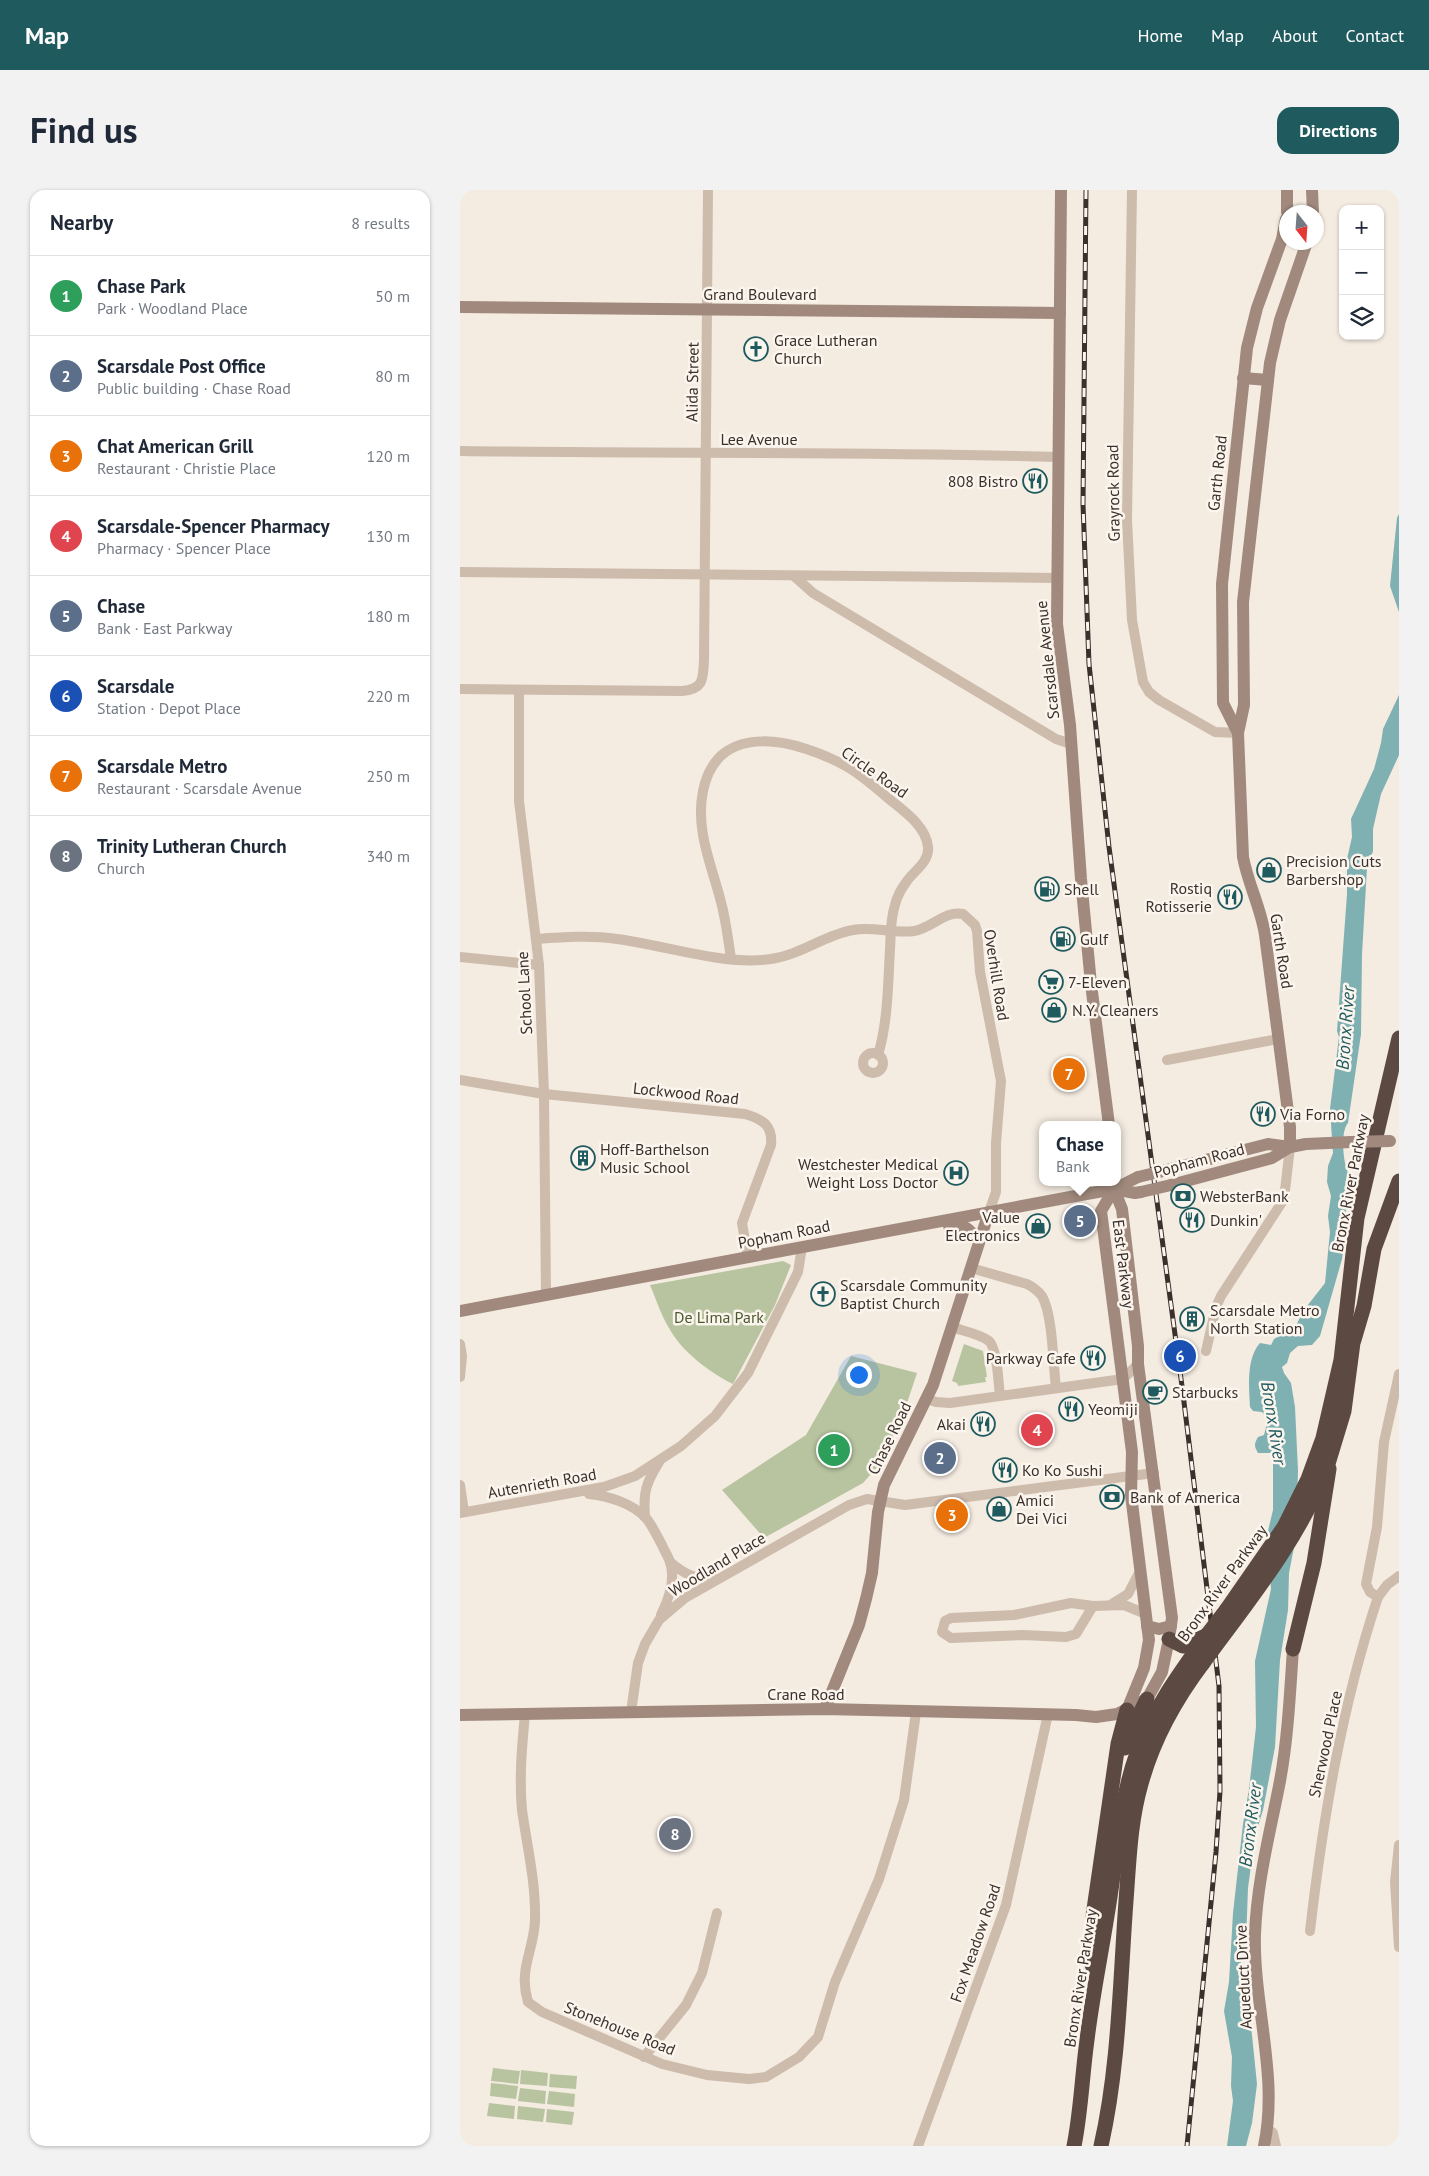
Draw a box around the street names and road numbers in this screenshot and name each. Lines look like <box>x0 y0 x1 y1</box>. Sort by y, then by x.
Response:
street label: Grand Boulevard <box>703 284 817 304</box>
street label: Alida Street <box>681 341 703 422</box>
street label: Lee Avenue <box>720 429 798 449</box>
street label: Garth Road <box>1203 434 1231 512</box>
street label: Grayrock Road <box>1102 444 1124 542</box>
street label: Scarsdale Avenue <box>1031 600 1063 720</box>
street label: Circle Road <box>838 742 912 802</box>
street label: Garth Road <box>1266 912 1298 990</box>
street label: Overhill Road <box>980 928 1014 1022</box>
street label: School Lane <box>512 951 536 1035</box>
street label: Lockwood Road <box>632 1078 740 1108</box>
street label: Bronx River Parkway <box>1327 1112 1373 1254</box>
street label: Popham Road <box>1151 1138 1247 1182</box>
street label: Popham Road <box>736 1215 832 1253</box>
street label: East Parkway <box>1109 1218 1139 1310</box>
street label: Chase Road <box>863 1398 915 1478</box>
street label: Autenrieth Road <box>486 1464 598 1502</box>
street label: Bronx River Parkway <box>1173 1520 1272 1645</box>
street label: Woodland Place <box>665 1527 769 1601</box>
street label: Crane Road <box>767 1684 845 1704</box>
street label: Sherwood Place <box>1304 1689 1346 1799</box>
street label: Fox Meadow Road <box>945 1881 1005 2005</box>
street label: Bronx River Parkway <box>1059 1907 1101 2049</box>
street label: Aqueduct Drive <box>1230 1924 1256 2030</box>
street label: Stonehouse Road <box>561 1997 679 2059</box>

